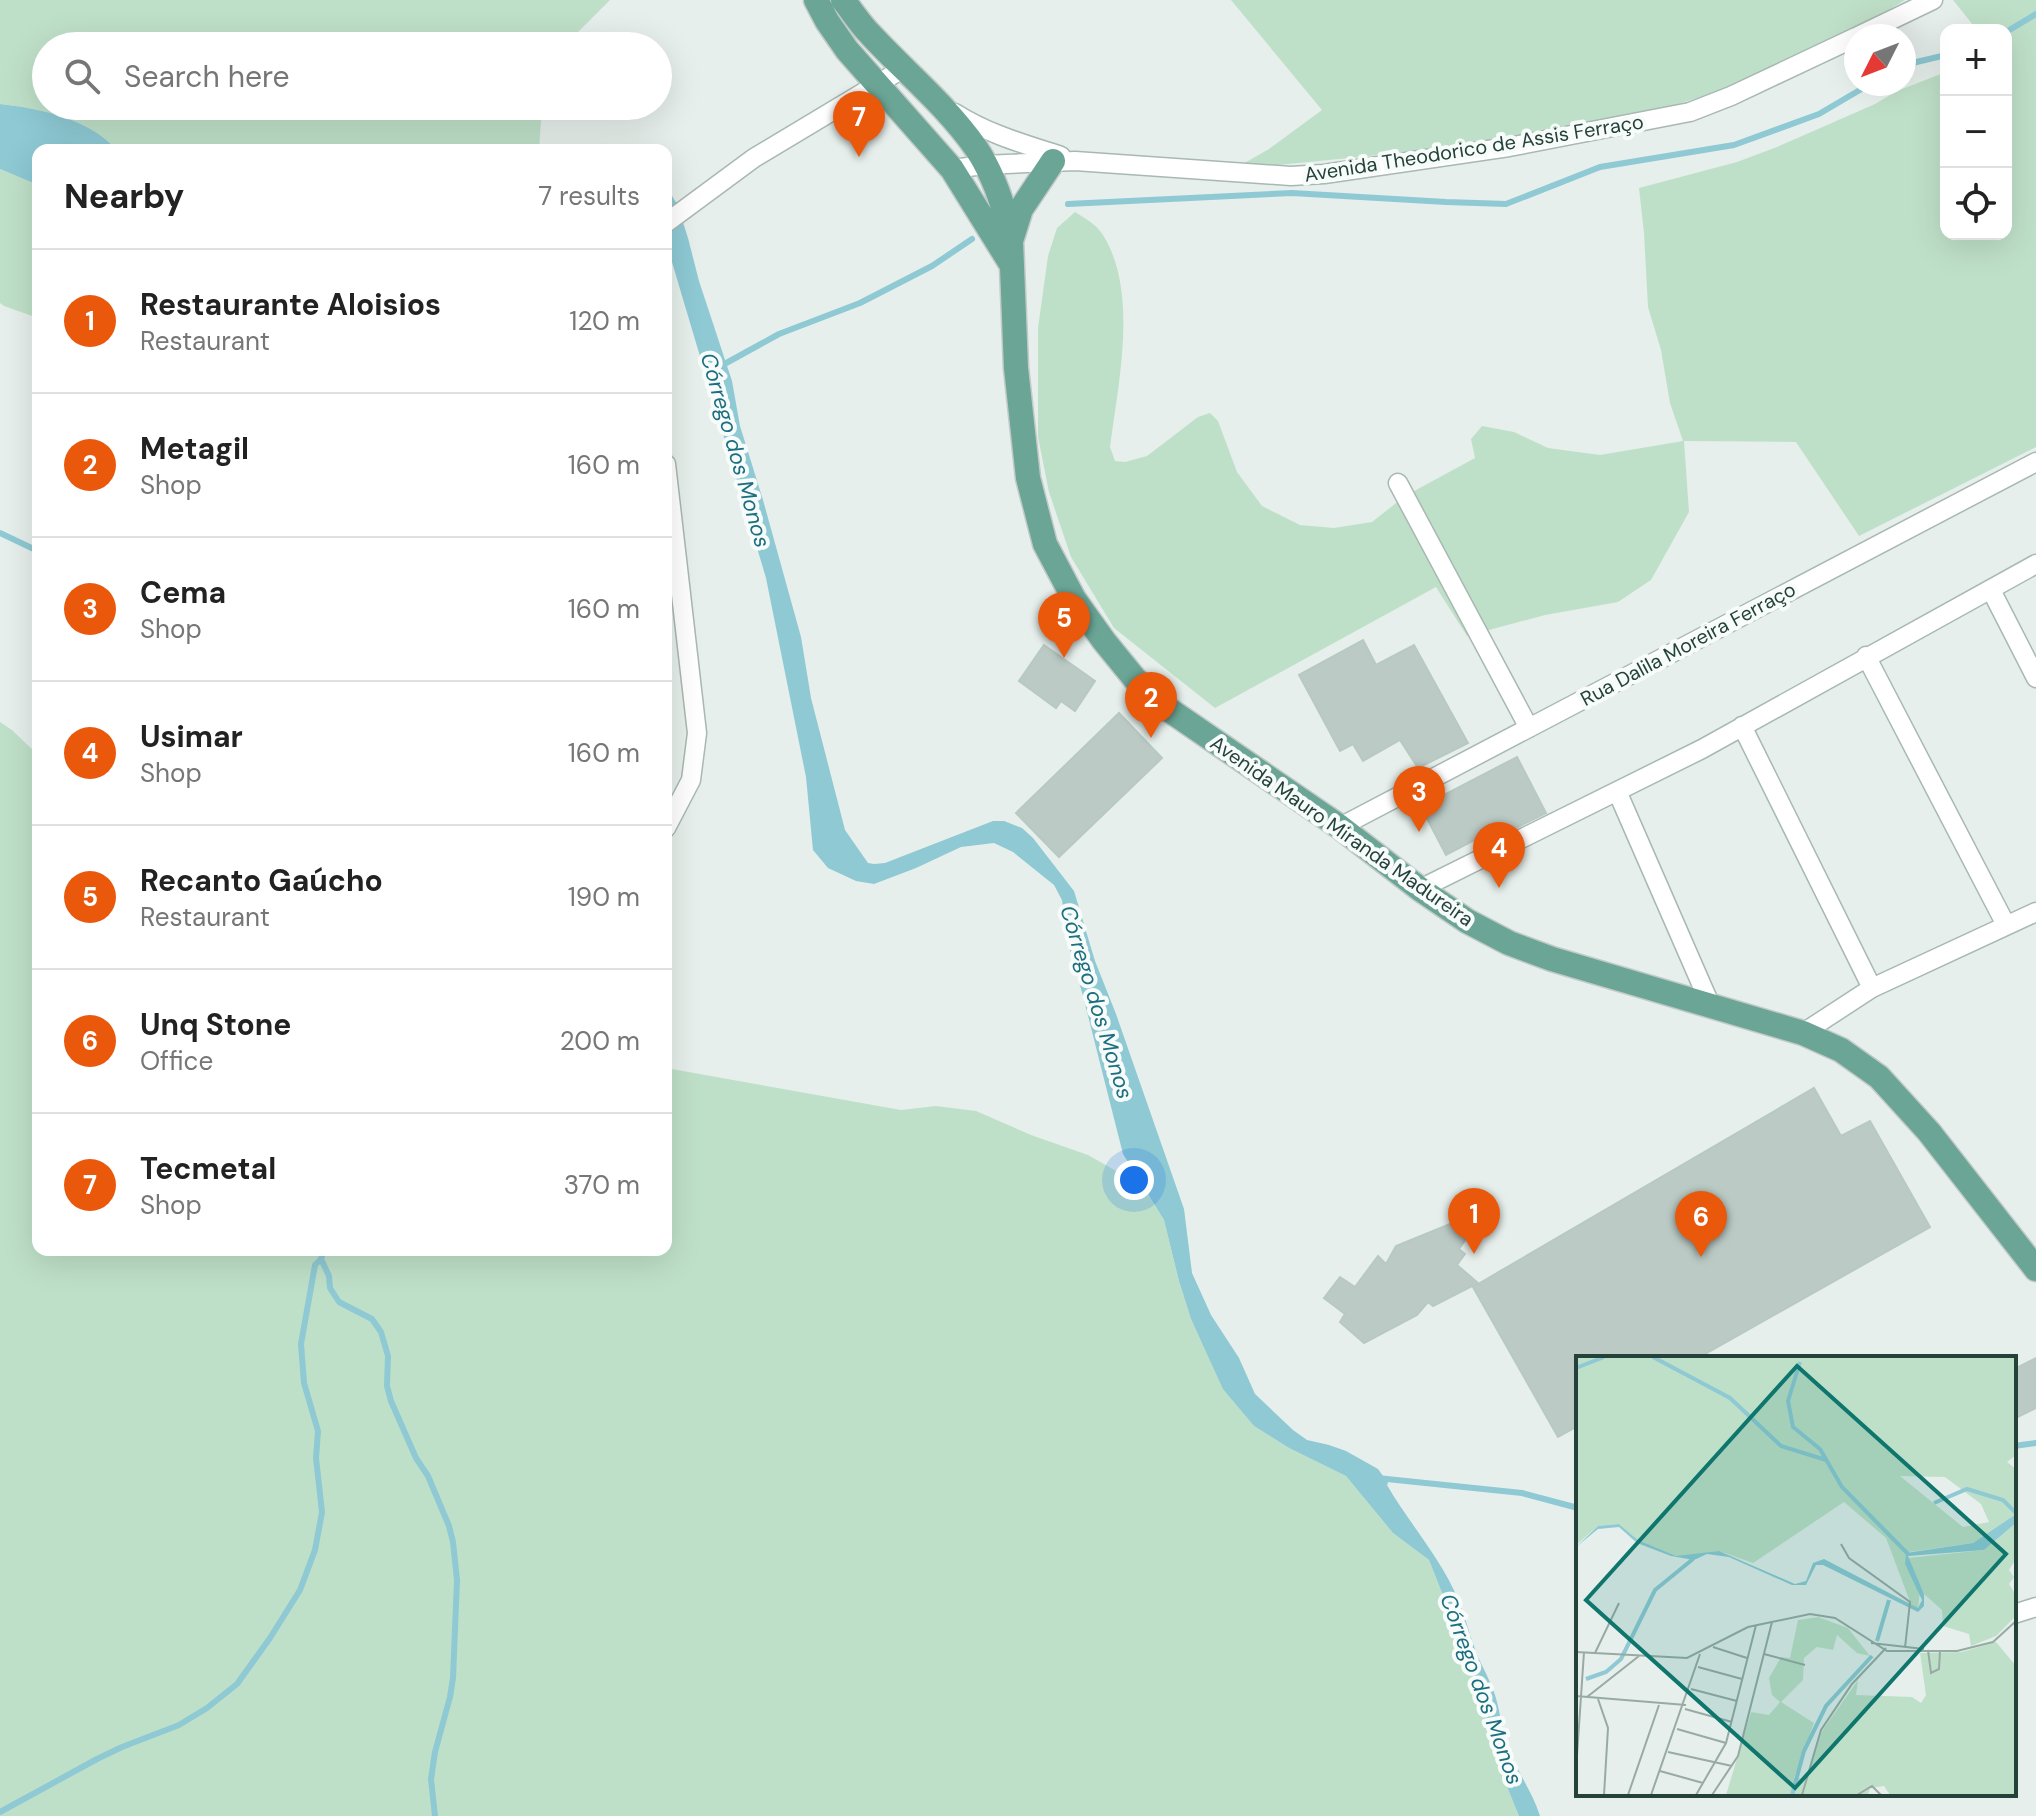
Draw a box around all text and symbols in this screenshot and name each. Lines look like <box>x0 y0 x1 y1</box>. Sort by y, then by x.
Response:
north arrow <box>1844 24 1916 96</box>
map controls <box>1940 24 2012 240</box>
button: + <box>1940 24 2012 96</box>
search box <box>32 32 672 120</box>
icon: search <box>60 54 104 98</box>
text: Search here <box>124 57 290 96</box>
pin: 7 <box>833 91 885 157</box>
button: − <box>1940 96 2012 168</box>
street label: Avenida Theodorico de Assis Ferraço <box>1302 108 1646 188</box>
button: locate <box>1940 168 2012 240</box>
text: Nearby <box>64 174 184 219</box>
text: 7 results <box>538 179 640 213</box>
text: Restaurante Aloisios <box>140 285 441 324</box>
text: 1 <box>85 304 95 338</box>
text: 120 m <box>569 304 640 338</box>
text: Restaurant <box>140 324 270 358</box>
water label: Córrego dos Monos <box>694 349 777 551</box>
text: Metagil <box>140 429 249 468</box>
text: 2 <box>82 448 98 482</box>
text: 160 m <box>568 448 640 482</box>
text: Shop <box>140 468 202 502</box>
text: Cema <box>140 573 226 612</box>
street label: Rua Dalila Moreira Ferraço <box>1576 576 1800 712</box>
text: 3 <box>82 592 98 626</box>
text: 160 m <box>568 592 640 626</box>
pin: 5 <box>1038 592 1090 658</box>
text: Shop <box>140 612 202 646</box>
pin: 2 <box>1125 672 1177 738</box>
text: Usimar <box>140 717 243 756</box>
street label: Avenida Mauro Miranda Madureira <box>1205 730 1479 932</box>
text: 4 <box>82 736 98 770</box>
text: 160 m <box>568 736 640 770</box>
text: Shop <box>140 756 202 790</box>
pin: 3 <box>1393 766 1445 832</box>
pin: 4 <box>1473 822 1525 888</box>
text: Recanto Gaúcho <box>140 861 383 900</box>
text: 5 <box>82 880 98 914</box>
text: 190 m <box>568 880 640 914</box>
text: Restaurant <box>140 900 270 934</box>
water label: Córrego dos Monos <box>1053 902 1140 1103</box>
text: Unq Stone <box>140 1005 291 1044</box>
text: 6 <box>82 1024 98 1058</box>
text: 200 m <box>560 1024 640 1058</box>
text: Office <box>140 1044 213 1078</box>
text: Tecmetal <box>140 1149 276 1188</box>
your location <box>1114 1160 1154 1200</box>
text: 7 <box>83 1168 97 1202</box>
text: 370 m <box>564 1168 640 1202</box>
text: Shop <box>140 1188 202 1222</box>
pin: 1 <box>1448 1188 1500 1254</box>
pin: 6 <box>1675 1191 1727 1257</box>
inset map <box>1576 1356 2016 1796</box>
water label: Córrego dos Monos <box>1434 1590 1530 1789</box>

